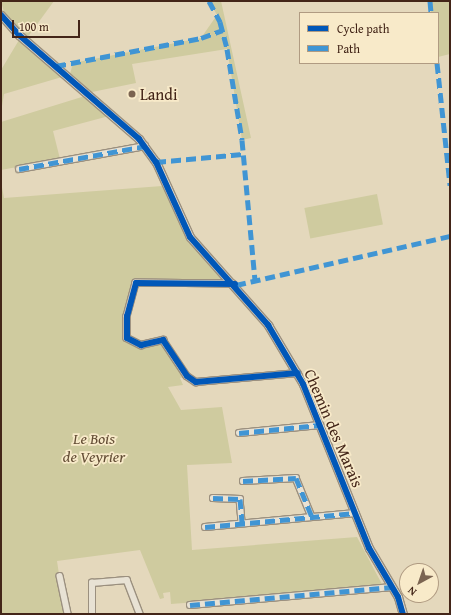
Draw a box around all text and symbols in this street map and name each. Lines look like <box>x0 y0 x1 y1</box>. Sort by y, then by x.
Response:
scale bar <box>14 12 82 38</box>
legend <box>299 12 439 64</box>
text: 100 m <box>19 18 49 35</box>
text: Cycle path <box>337 20 389 37</box>
text: Path <box>337 40 360 57</box>
place label: Landi <box>140 84 177 104</box>
marker: Landi <box>127 89 137 99</box>
street label: Chemin des Marais <box>300 366 368 490</box>
park label: Le Bois de Veyrier <box>63 428 125 466</box>
north arrow <box>399 563 439 603</box>
text: N <box>404 583 420 600</box>

